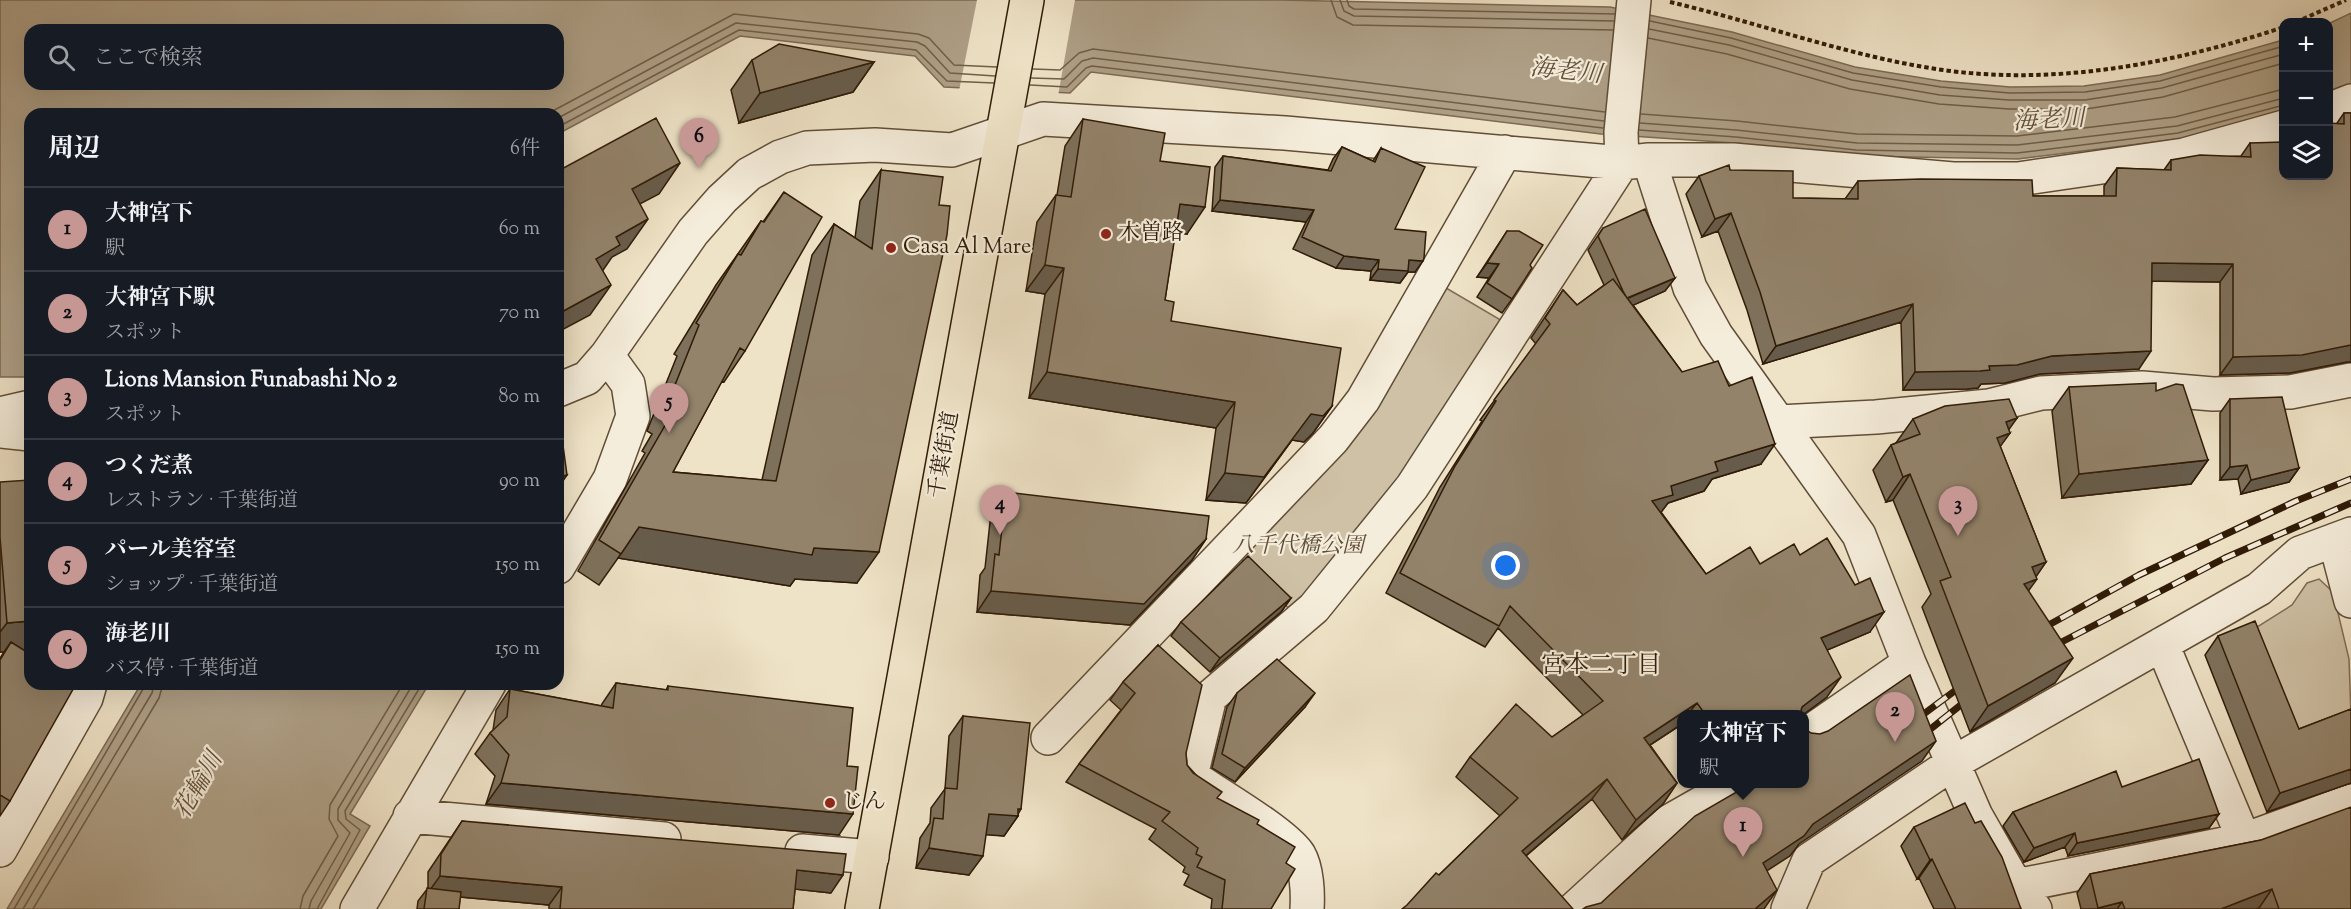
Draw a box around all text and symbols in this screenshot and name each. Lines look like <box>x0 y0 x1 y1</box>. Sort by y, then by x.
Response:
map controls <box>2279 18 2333 180</box>
button: + <box>2279 18 2333 72</box>
search box <box>24 24 564 90</box>
icon: search <box>45 41 78 74</box>
text: ここで検索 <box>93 43 203 75</box>
water label: 海老川 <box>1528 51 1607 93</box>
button: − <box>2279 72 2333 126</box>
water label: 海老川 <box>2012 102 2089 140</box>
pin: 6 <box>680 118 718 168</box>
button: layers <box>2279 126 2333 180</box>
text: 周辺 <box>48 131 100 168</box>
text: 6件 <box>510 135 540 164</box>
text: 大神宮下 <box>105 199 193 231</box>
text: 1 <box>64 215 71 244</box>
text: 60 m <box>499 215 540 244</box>
place label: 木曽路 <box>1118 218 1184 250</box>
marker: 木曽路 <box>1099 227 1113 241</box>
place label: Casa Al Mare <box>903 232 1031 264</box>
text: 駅 <box>105 235 125 264</box>
marker: Casa Al Mare <box>884 241 898 255</box>
text: 大神宮下駅 <box>105 283 215 315</box>
text: 2 <box>63 299 72 328</box>
text: 70 m <box>499 299 540 328</box>
text: スポット <box>105 319 185 348</box>
text: Lions Mansion Funabashi No 2 <box>105 365 397 397</box>
text: 3 <box>63 383 72 412</box>
text: 80 m <box>499 383 540 412</box>
pin: 5 <box>650 384 688 433</box>
text: スポット <box>105 401 185 430</box>
street label: 千葉街道 <box>922 409 968 501</box>
text: つくだ煮 <box>105 451 193 483</box>
text: 4 <box>62 467 73 496</box>
text: 90 m <box>499 467 540 496</box>
pin: 4 <box>980 486 1020 535</box>
pin: 3 <box>1938 486 1978 536</box>
text: レストラン · 千葉街道 <box>105 487 298 516</box>
park label: 八千代橋公園 <box>1232 531 1367 563</box>
text: パール美容室 <box>105 535 237 567</box>
text: 5 <box>64 551 71 580</box>
text: 150 m <box>495 551 540 580</box>
your location <box>1491 551 1520 580</box>
text: ショップ · 千葉街道 <box>105 571 278 600</box>
text: 海老川 <box>105 619 171 651</box>
text: 6 <box>63 635 72 664</box>
text: 150 m <box>495 635 540 664</box>
district label: 宮本二丁目 <box>1541 649 1661 683</box>
text: バス停 · 千葉街道 <box>105 655 259 684</box>
pin: 2 <box>1876 692 1914 742</box>
popup <box>1677 710 1809 788</box>
text: 大神宮下 <box>1699 719 1787 751</box>
water label: 花輪川 <box>166 744 233 826</box>
text: 駅 <box>1699 755 1719 784</box>
place label: じん <box>842 787 886 819</box>
marker: じん <box>823 796 837 810</box>
pin: 1 <box>1724 808 1762 857</box>

